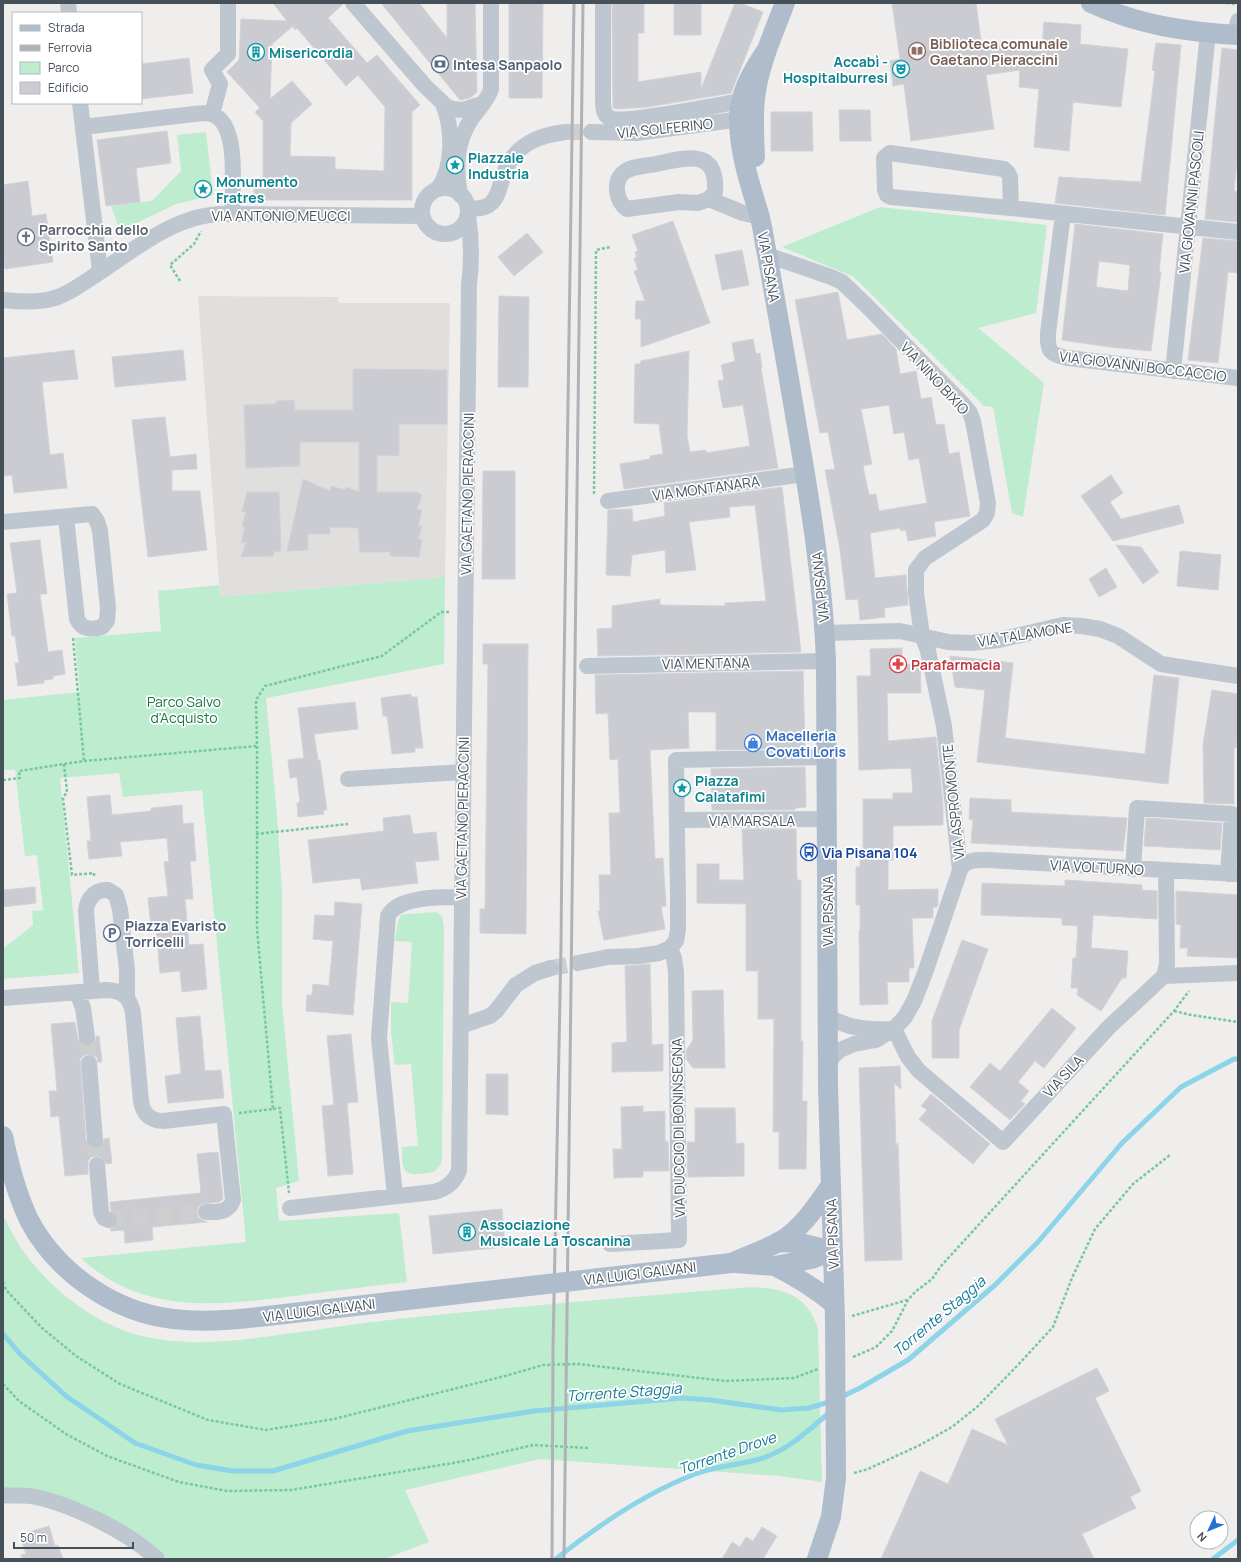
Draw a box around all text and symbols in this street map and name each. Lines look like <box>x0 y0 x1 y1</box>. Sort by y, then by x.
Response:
legend <box>12 12 142 104</box>
text: Strada <box>48 19 85 36</box>
place label: Biblioteca comunale Gaetano Pieraccini <box>930 34 1068 69</box>
text: Ferrovia <box>48 39 92 56</box>
library icon: Biblioteca comunale Gaetano Pieraccini <box>907 41 927 61</box>
building icon: Misericordia <box>246 42 266 62</box>
place label: Misericordia <box>269 43 353 62</box>
place label: Accabì - Hospitalburresi <box>783 52 888 87</box>
bank icon: Intesa Sanpaolo <box>430 54 450 74</box>
place label: Intesa Sanpaolo <box>453 55 563 74</box>
text: Parco <box>48 59 79 76</box>
theatre icon: Accabì - Hospitalburresi <box>891 59 911 79</box>
text: Edificio <box>48 79 88 96</box>
street label: VIA SOLFERINO <box>616 114 714 142</box>
street label: VIA GIOVANNI PASCOLI <box>1174 130 1208 274</box>
place label: Piazzale Industria <box>468 148 529 183</box>
place icon: Piazzale Industria <box>445 155 465 175</box>
place label: Monumento Fratres <box>216 172 298 207</box>
place icon: Monumento Fratres <box>193 179 213 199</box>
street label: VIA ANTONIO MEUCCI <box>212 206 350 225</box>
place label: Parrocchia dello Spirito Santo <box>39 220 149 255</box>
church icon: Parrocchia dello Spirito Santo <box>16 227 36 247</box>
street label: VIA PISANA <box>753 230 785 304</box>
street label: VIA NINO BIXIO <box>897 338 973 418</box>
street label: VIA GIOVANNI BOCCACCIO <box>1058 346 1228 386</box>
street label: VIA GAETANO PIERACCINI <box>456 413 478 575</box>
street label: VIA MONTANARA <box>651 471 761 505</box>
street label: VIA PISANA <box>807 551 833 623</box>
street label: VIA TALAMONE <box>976 617 1074 651</box>
street label: VIA MENTANA <box>662 653 750 673</box>
pharmacy icon: Parafarmacia <box>888 654 908 674</box>
place label: Parafarmacia <box>911 655 1001 674</box>
park label: Parco Salvo d'Acquisto <box>147 692 221 727</box>
place label: Macelleria Covati Loris <box>766 726 847 761</box>
shop icon: Macelleria Covati Loris <box>743 733 763 753</box>
street label: VIA GAETANO PIERACCINI <box>451 737 473 899</box>
street label: VIA ASPROMONTE <box>937 743 969 861</box>
place label: Piazza Calatafimi <box>695 771 765 806</box>
place icon: Piazza Calatafimi <box>672 778 692 798</box>
street label: VIA MARSALA <box>709 811 795 830</box>
bus stop icon: Via Pisana 104 <box>799 842 819 862</box>
place label: Via Pisana 104 <box>822 843 917 862</box>
street label: VIA VOLTURNO <box>1049 855 1145 879</box>
street label: VIA PISANA <box>818 875 837 947</box>
place label: Piazza Evaristo Torricelli <box>125 916 227 951</box>
parking icon: Piazza Evaristo Torricelli <box>102 923 122 943</box>
street label: VIA DUCCIO DI BONINSEGNA <box>667 1038 689 1218</box>
street label: VIA SILA <box>1039 1051 1088 1101</box>
street label: VIA PISANA <box>821 1198 843 1270</box>
place label: Associazione Musicale La Toscanina <box>480 1215 631 1250</box>
building icon: Associazione Musicale La Toscanina <box>457 1222 477 1242</box>
street label: VIA LUIGI GALVANI <box>583 1257 697 1289</box>
water label: Torrente Staggia <box>888 1270 990 1361</box>
street label: VIA LUIGI GALVANI <box>262 1294 376 1326</box>
water label: Torrente Staggia <box>566 1377 683 1406</box>
water label: Torrente Drove <box>675 1426 780 1480</box>
north arrow <box>1189 1510 1229 1550</box>
scale bar <box>14 1524 133 1550</box>
text: 50 m <box>20 1529 47 1546</box>
text: N <box>1193 1529 1210 1545</box>

